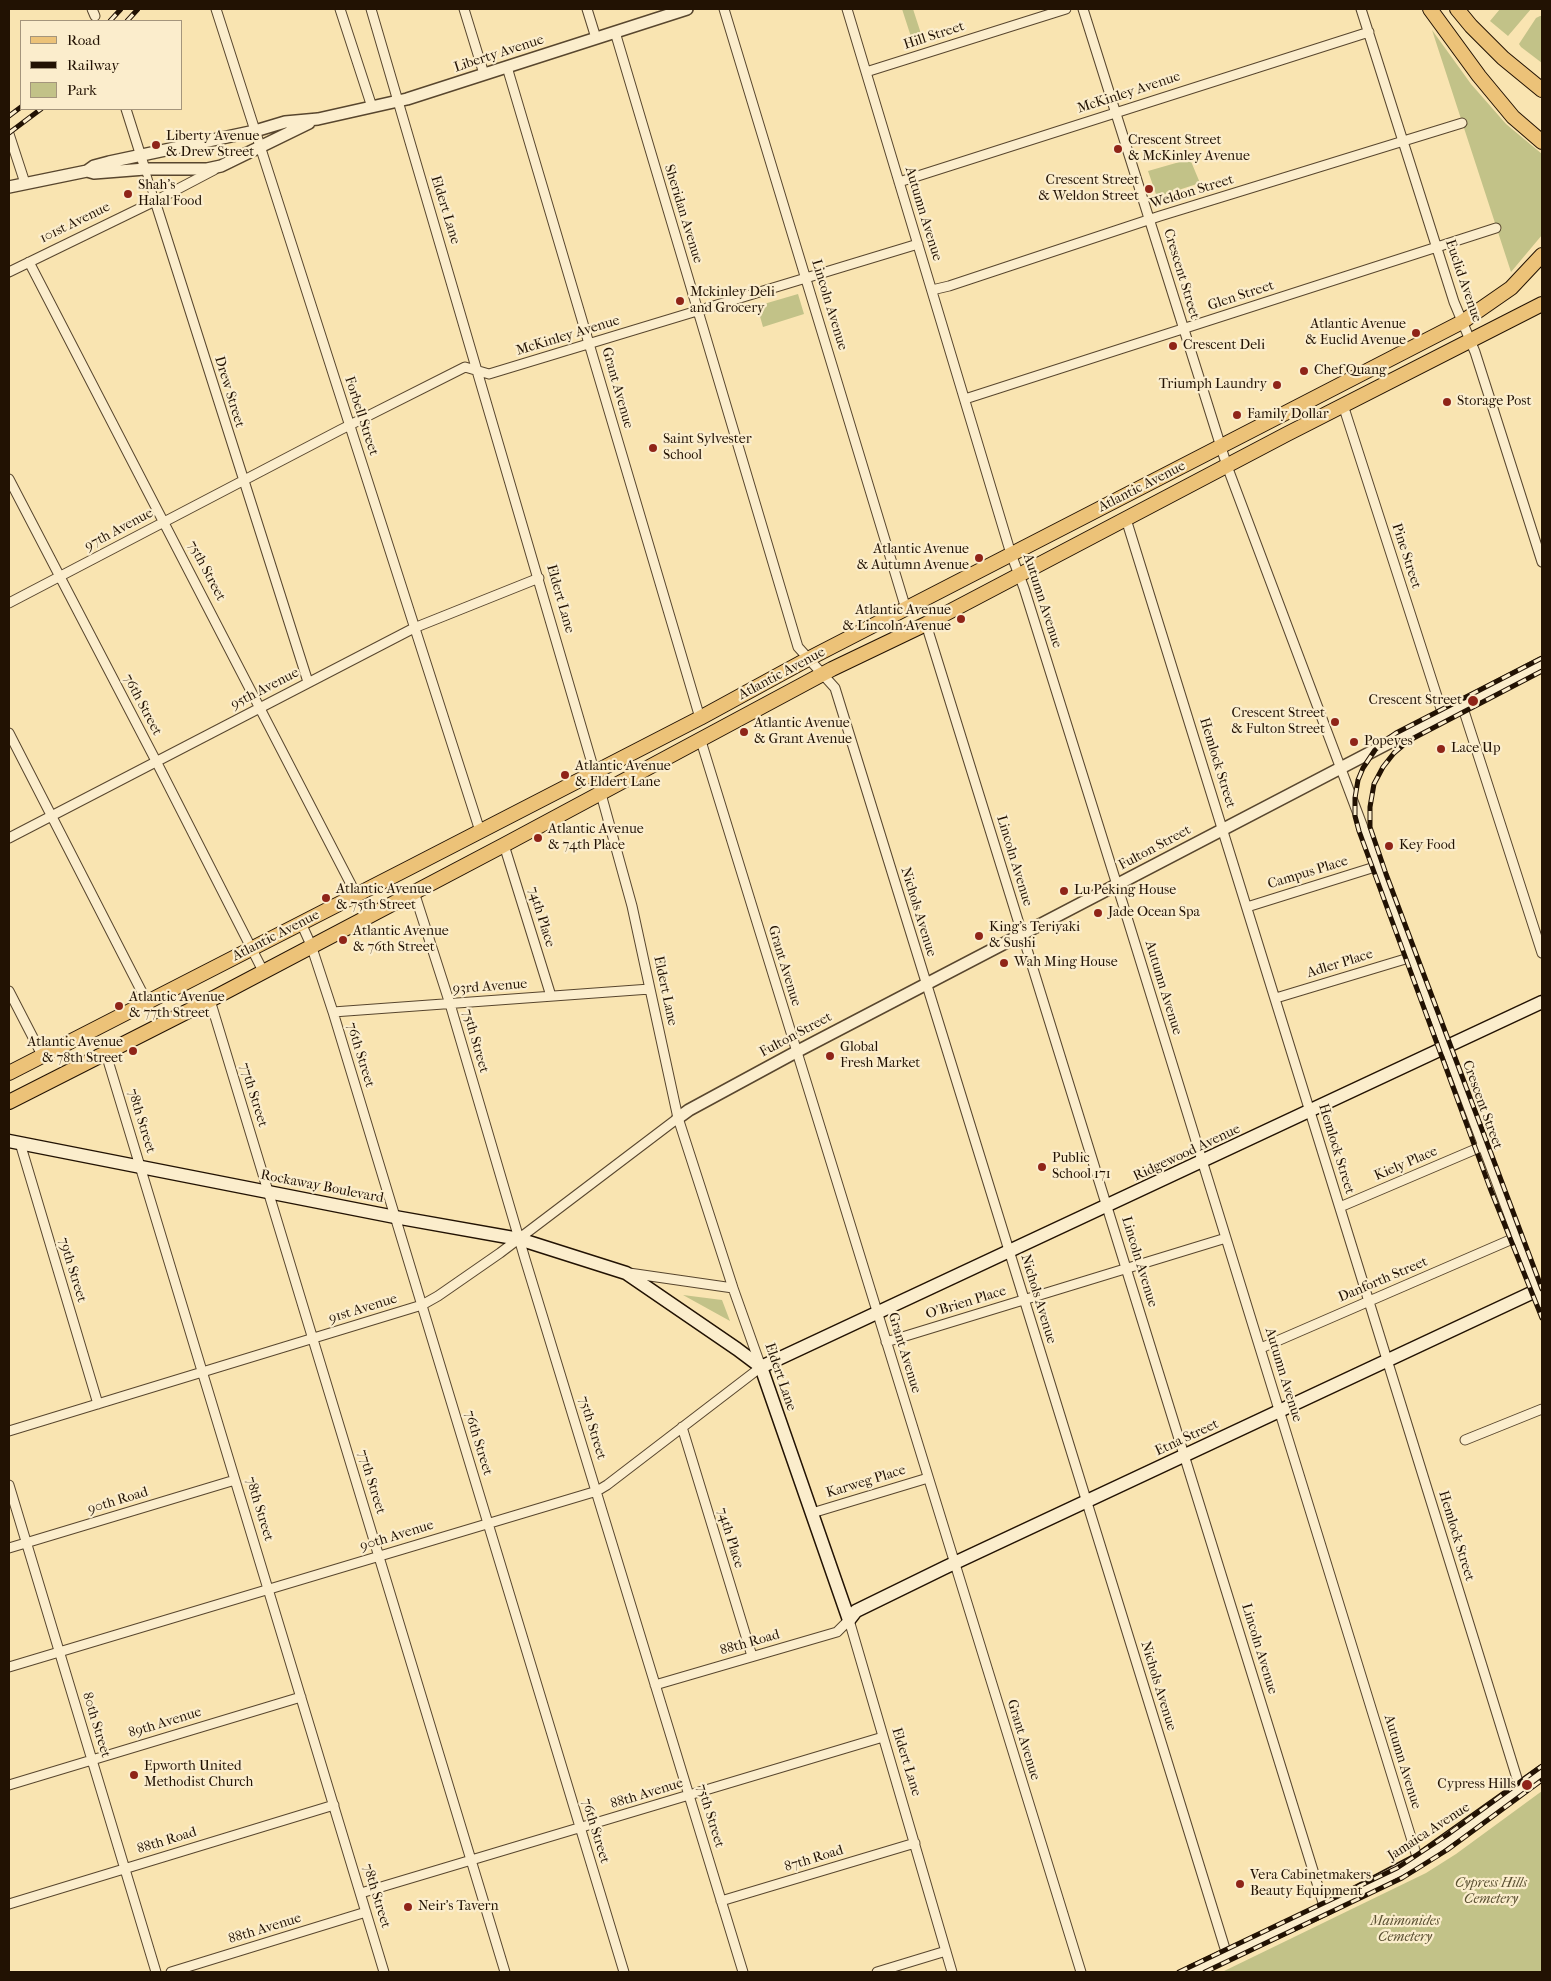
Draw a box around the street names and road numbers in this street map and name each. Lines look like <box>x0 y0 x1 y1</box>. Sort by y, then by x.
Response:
street label: Hill Street <box>901 18 967 54</box>
street label: Liberty Avenue <box>452 32 546 76</box>
street label: McKinley Avenue <box>1075 68 1183 118</box>
street label: Sheridan Avenue <box>660 163 706 265</box>
street label: Autumn Avenue <box>901 165 945 263</box>
street label: Weldon Street <box>1148 171 1236 213</box>
street label: Eldert Lane <box>427 174 463 246</box>
street label: 101st Avenue <box>37 199 113 247</box>
street label: Crescent Street <box>1159 227 1203 321</box>
street label: Euclid Avenue <box>1441 237 1485 325</box>
street label: Lincoln Avenue <box>807 258 851 352</box>
street label: Glen Street <box>1206 277 1276 315</box>
street label: McKinley Avenue <box>514 312 622 360</box>
street label: Grant Avenue <box>597 346 637 430</box>
street label: Drew Street <box>210 354 248 430</box>
street label: Forbell Street <box>340 374 382 458</box>
street label: Atlantic Avenue <box>1096 458 1188 516</box>
street label: 97th Avenue <box>82 505 156 555</box>
street label: Pine Street <box>1388 521 1424 591</box>
street label: 75th Street <box>183 538 229 604</box>
street label: Autumn Avenue <box>1019 552 1065 650</box>
street label: Eldert Lane <box>542 563 578 635</box>
street label: Atlantic Avenue <box>736 644 828 704</box>
street label: 95th Avenue <box>228 665 302 713</box>
street label: 76th Street <box>119 671 165 739</box>
street label: Hemlock Street <box>1195 716 1239 810</box>
street label: Lincoln Avenue <box>992 814 1036 908</box>
street label: Fulton Street <box>1116 822 1194 874</box>
street label: Campus Place <box>1266 853 1350 893</box>
street label: Nichols Avenue <box>896 865 940 959</box>
street label: 74th Place <box>524 885 558 949</box>
street label: Atlantic Avenue <box>230 907 322 965</box>
street label: Grant Avenue <box>764 924 804 1008</box>
street label: Autumn Avenue <box>1141 939 1185 1037</box>
street label: Adler Place <box>1305 946 1375 982</box>
street label: Eldert Lane <box>649 955 681 1027</box>
street label: 93rd Avenue <box>452 976 528 998</box>
street label: 75th Street <box>458 1007 492 1075</box>
street label: Fulton Street <box>757 1009 835 1061</box>
street label: 76th Street <box>342 1020 378 1090</box>
street label: Crescent Street <box>1458 1058 1506 1152</box>
street label: 77th Street <box>235 1061 271 1129</box>
street label: 78th Street <box>123 1087 159 1155</box>
street label: Hemlock Street <box>1314 1102 1358 1196</box>
street label: Ridgewood Avenue <box>1131 1121 1243 1185</box>
street label: Kiely Place <box>1372 1143 1440 1185</box>
street label: Rockaway Boulevard <box>259 1167 385 1207</box>
street label: Lincoln Avenue <box>1117 1215 1161 1309</box>
street label: 79th Street <box>54 1236 90 1304</box>
street label: Nichols Avenue <box>1016 1252 1060 1346</box>
street label: Danforth Street <box>1336 1254 1430 1306</box>
street label: O'Brien Place <box>924 1283 1008 1323</box>
street label: 91st Avenue <box>327 1291 399 1327</box>
street label: Grant Avenue <box>884 1311 924 1395</box>
street label: Autumn Avenue <box>1261 1326 1305 1424</box>
street label: Eldert Lane <box>761 1341 799 1413</box>
street label: 75th Street <box>574 1394 610 1462</box>
street label: 76th Street <box>460 1408 496 1478</box>
street label: Etna Street <box>1153 1416 1221 1460</box>
street label: 77th Street <box>353 1448 389 1516</box>
street label: Karweg Place <box>824 1462 908 1502</box>
street label: 78th Street <box>241 1475 277 1543</box>
street label: 90th Road <box>86 1484 150 1518</box>
street label: Hemlock Street <box>1434 1489 1478 1583</box>
street label: 74th Place <box>713 1506 747 1570</box>
street label: 90th Avenue <box>358 1517 436 1555</box>
street label: Lincoln Avenue <box>1237 1602 1281 1696</box>
street label: 88th Road <box>718 1627 782 1659</box>
street label: Nichols Avenue <box>1136 1639 1180 1733</box>
street label: 80th Street <box>78 1690 114 1760</box>
street label: Grant Avenue <box>1003 1698 1043 1782</box>
street label: 89th Avenue <box>126 1704 204 1742</box>
street label: Autumn Avenue <box>1380 1713 1424 1811</box>
street label: Eldert Lane <box>888 1726 924 1798</box>
street label: 88th Avenue <box>609 1775 685 1813</box>
street label: 75th Street <box>692 1782 728 1850</box>
street label: 76th Street <box>577 1796 613 1866</box>
street label: Jamaica Avenue <box>1385 1799 1473 1865</box>
street label: 88th Road <box>135 1824 199 1858</box>
street label: 87th Road <box>782 1842 846 1876</box>
street label: 78th Street <box>358 1862 394 1930</box>
street label: 88th Avenue <box>227 1910 303 1948</box>

